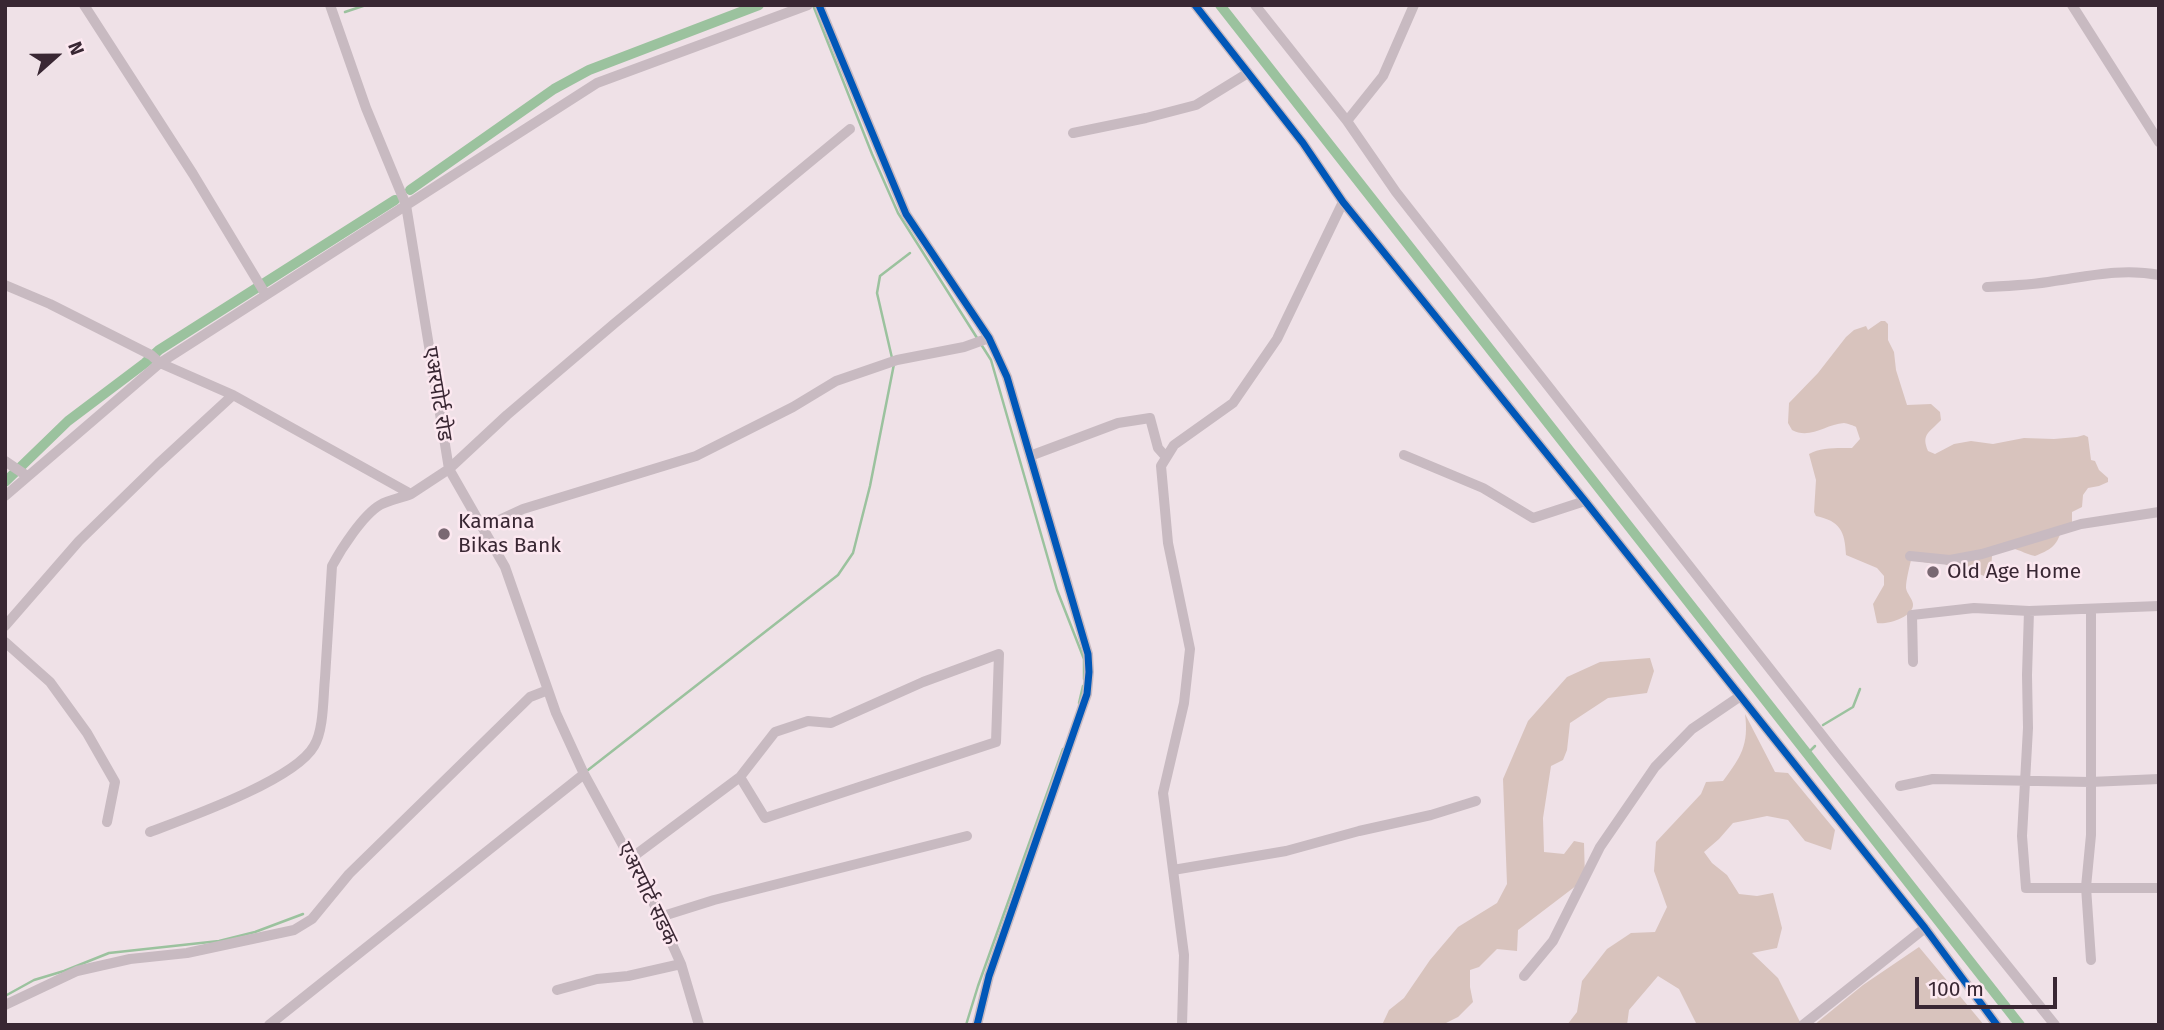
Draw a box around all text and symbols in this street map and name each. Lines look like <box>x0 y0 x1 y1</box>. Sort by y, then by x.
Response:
north arrow <box>21 21 91 91</box>
text: N <box>63 38 89 58</box>
street label: एअरपोर्ट रोड <box>417 345 457 443</box>
place label: Kamana Bikas Bank <box>458 509 561 559</box>
marker: Kamana Bikas Bank <box>436 526 452 542</box>
place label: Old Age Home <box>1947 559 2081 585</box>
marker: Old Age Home <box>1925 564 1941 580</box>
street label: एअरपोर्ट सडक <box>611 838 683 950</box>
scale bar <box>1919 964 2061 1008</box>
text: 100 m <box>1928 976 1984 1002</box>

